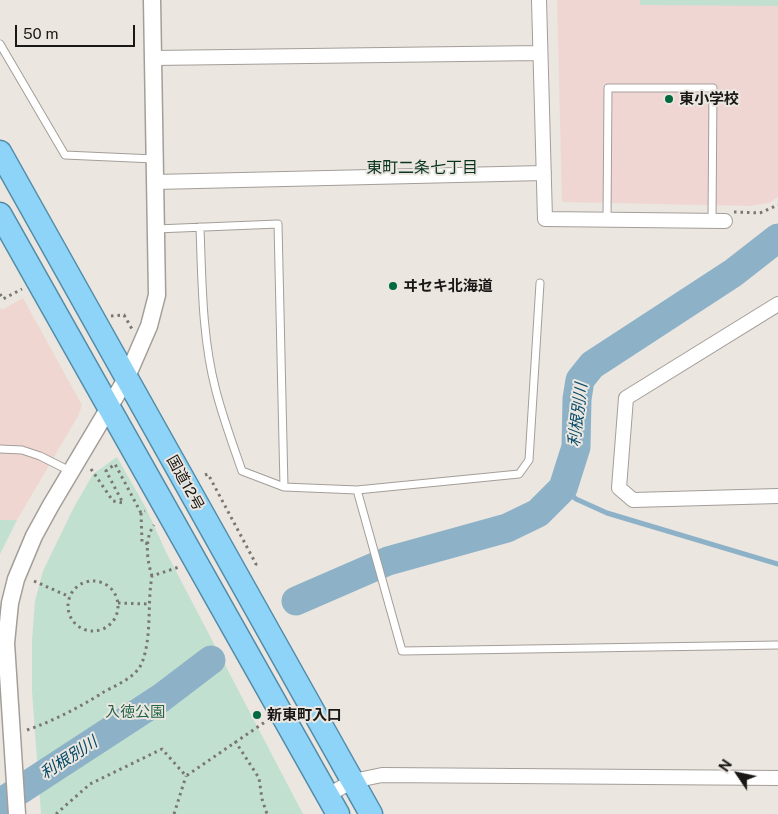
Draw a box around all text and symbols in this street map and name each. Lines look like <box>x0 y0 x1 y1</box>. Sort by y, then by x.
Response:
scale bar <box>18 15 138 47</box>
text: 50 m <box>23 25 58 42</box>
place label: 東小学校 <box>679 90 739 108</box>
marker: 東小学校 <box>663 93 675 105</box>
district label: 東町二条七丁目 <box>366 158 478 178</box>
place label: ヰセキ北海道 <box>403 277 493 295</box>
marker: ヰセキ北海道 <box>387 280 399 292</box>
water label: 利根別川 <box>565 382 591 448</box>
street label: 国道12号 <box>163 452 207 514</box>
park label: 入徳公園 <box>105 703 165 721</box>
place label: 新東町入口 <box>267 706 342 724</box>
marker: 新東町入口 <box>251 709 263 721</box>
water label: 利根別川 <box>37 733 101 783</box>
north arrow <box>713 749 763 799</box>
text: N <box>716 757 735 775</box>

